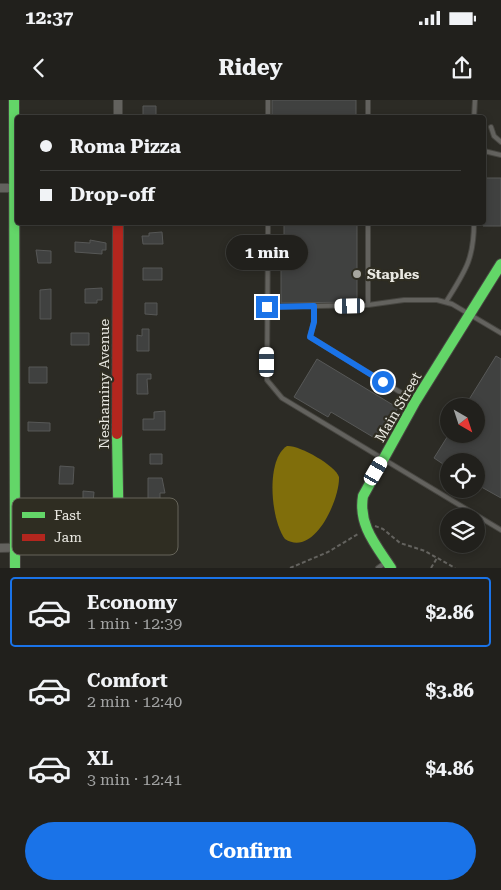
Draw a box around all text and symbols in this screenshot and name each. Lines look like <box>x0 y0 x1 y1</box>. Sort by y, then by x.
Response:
text: 12:37 <box>25 6 74 29</box>
icon: back <box>25 54 53 82</box>
icon: share <box>448 54 476 82</box>
text: Ridey <box>218 55 283 80</box>
text: Roma Pizza <box>70 135 181 158</box>
text: Drop-off <box>70 183 155 206</box>
callout: 1 min <box>226 234 308 270</box>
text: 1 min <box>245 243 289 262</box>
place label: Staples <box>367 266 419 282</box>
marker: Staples <box>351 268 363 280</box>
route end <box>256 296 278 318</box>
car <box>334 298 365 314</box>
street label: Neshaminy Avenue <box>96 319 112 449</box>
car <box>259 347 274 377</box>
street label: Main Street <box>372 369 424 445</box>
route start <box>372 371 394 393</box>
north arrow <box>440 398 485 442</box>
map controls <box>440 398 485 553</box>
button: locate <box>440 453 485 498</box>
car <box>362 454 389 488</box>
legend <box>12 498 178 555</box>
text: Fast <box>54 507 81 523</box>
button: layers <box>440 508 485 553</box>
text: Jam <box>54 529 82 545</box>
icon: car <box>27 590 72 635</box>
text: Economy <box>87 591 177 614</box>
text: $2.86 <box>425 601 474 624</box>
text: 1 min · 12:39 <box>87 614 182 633</box>
icon: car <box>27 668 72 713</box>
text: Comfort <box>87 669 168 692</box>
text: $3.86 <box>425 679 474 702</box>
text: 2 min · 12:40 <box>87 692 182 711</box>
icon: car <box>27 746 72 791</box>
text: XL <box>87 747 113 770</box>
text: $4.86 <box>425 757 474 780</box>
text: 3 min · 12:41 <box>87 770 182 789</box>
button: Confirm <box>25 822 476 880</box>

